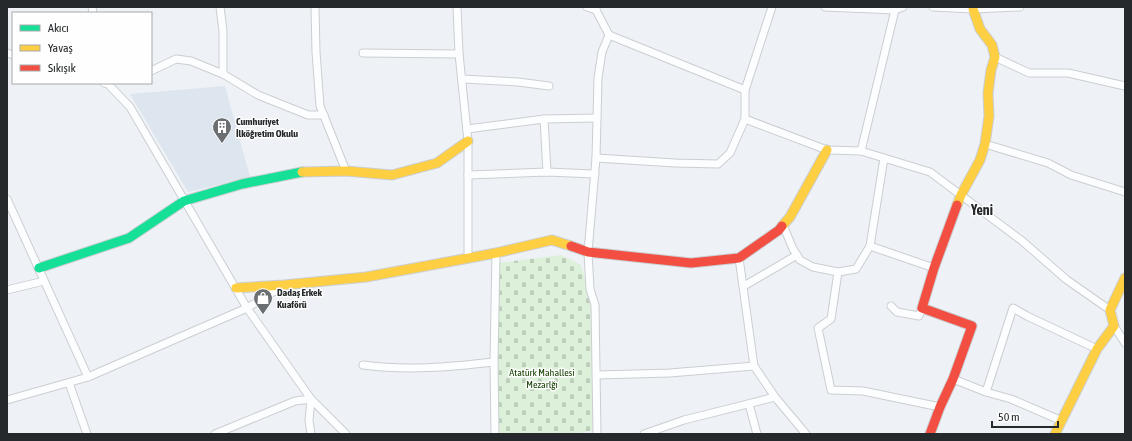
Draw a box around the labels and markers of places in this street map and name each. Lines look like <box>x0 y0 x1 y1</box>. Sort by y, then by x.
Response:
building icon: Cumhuriyet İlköğretim Okulu <box>211 116 233 144</box>
place label: Cumhuriyet İlköğretim Okulu <box>236 116 298 139</box>
shop icon: Dadaş Erkek Kuaförü <box>252 287 274 315</box>
place label: Dadaş Erkek Kuaförü <box>277 287 322 310</box>

